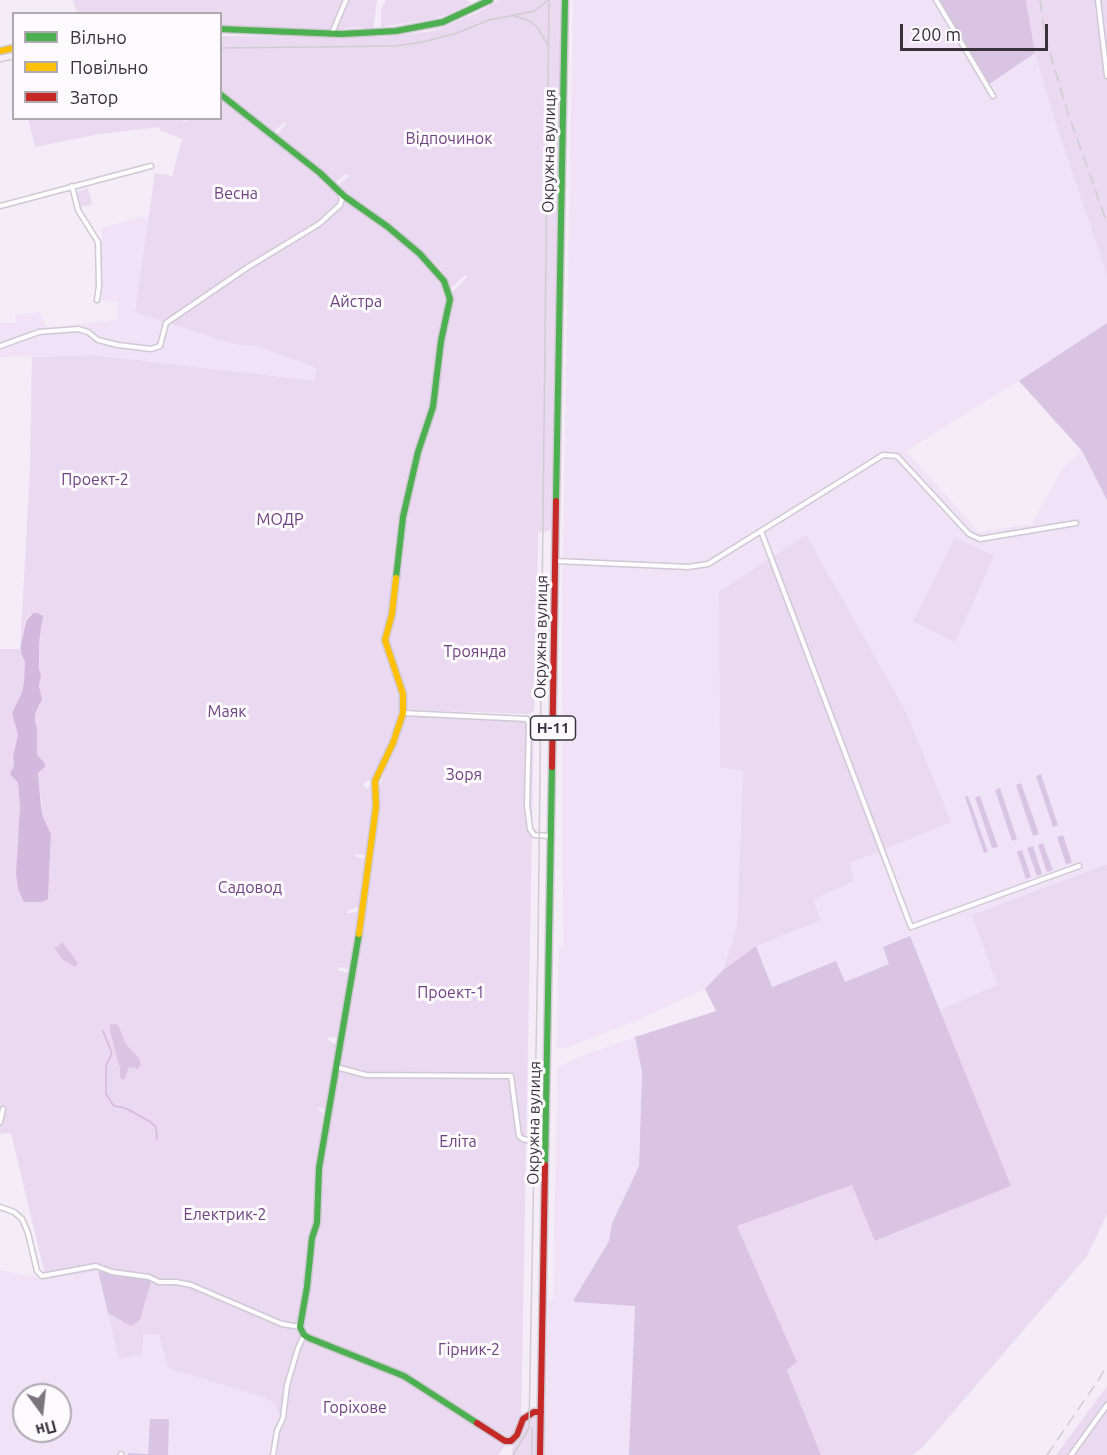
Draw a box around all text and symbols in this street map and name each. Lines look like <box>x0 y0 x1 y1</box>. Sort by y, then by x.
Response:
legend <box>12 12 222 120</box>
scale bar <box>903 12 1052 50</box>
text: 200 m <box>911 24 961 44</box>
text: Вільно <box>70 27 127 47</box>
text: Повільно <box>70 57 148 77</box>
text: Затор <box>70 87 118 107</box>
street label: Окружна вулиця <box>538 89 560 213</box>
park label: Відпочинок <box>406 129 492 149</box>
park label: Весна <box>214 184 258 204</box>
park label: Айстра <box>330 292 382 312</box>
park label: Проект-2 <box>61 470 129 490</box>
park label: МОДР <box>257 510 303 530</box>
street label: Окружна вулиця <box>530 575 552 699</box>
park label: Троянда <box>444 642 506 662</box>
park label: Маяк <box>208 702 246 722</box>
road number: Н-11 <box>530 716 576 740</box>
park label: Зоря <box>446 765 482 785</box>
park label: Садовод <box>218 878 282 898</box>
park label: Проект-1 <box>417 983 485 1003</box>
street label: Окружна вулиця <box>523 1061 545 1185</box>
park label: Еліта <box>439 1132 477 1152</box>
park label: Електрик-2 <box>184 1205 266 1225</box>
park label: Гірник-2 <box>438 1340 500 1360</box>
north arrow <box>12 1383 72 1443</box>
park label: Горіхове <box>323 1398 387 1418</box>
text: Пн <box>34 1417 59 1440</box>

